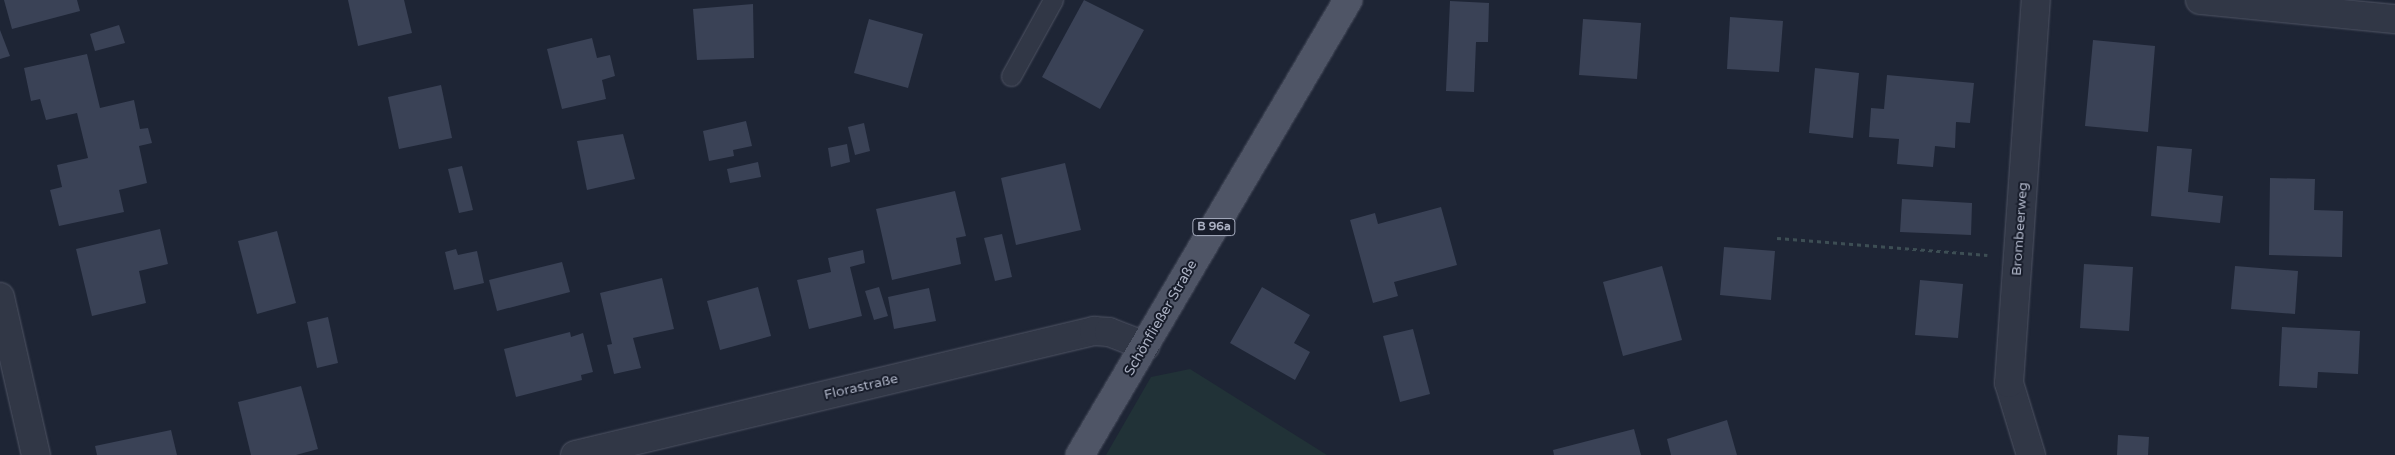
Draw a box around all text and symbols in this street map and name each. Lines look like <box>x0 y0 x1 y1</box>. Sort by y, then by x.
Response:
street label: Brombeerweg <box>2008 182 2032 276</box>
road number: B 96a <box>1192 218 1236 236</box>
street label: Schönfließer Straße <box>1121 257 1201 379</box>
street label: Florastraße <box>822 370 900 404</box>

